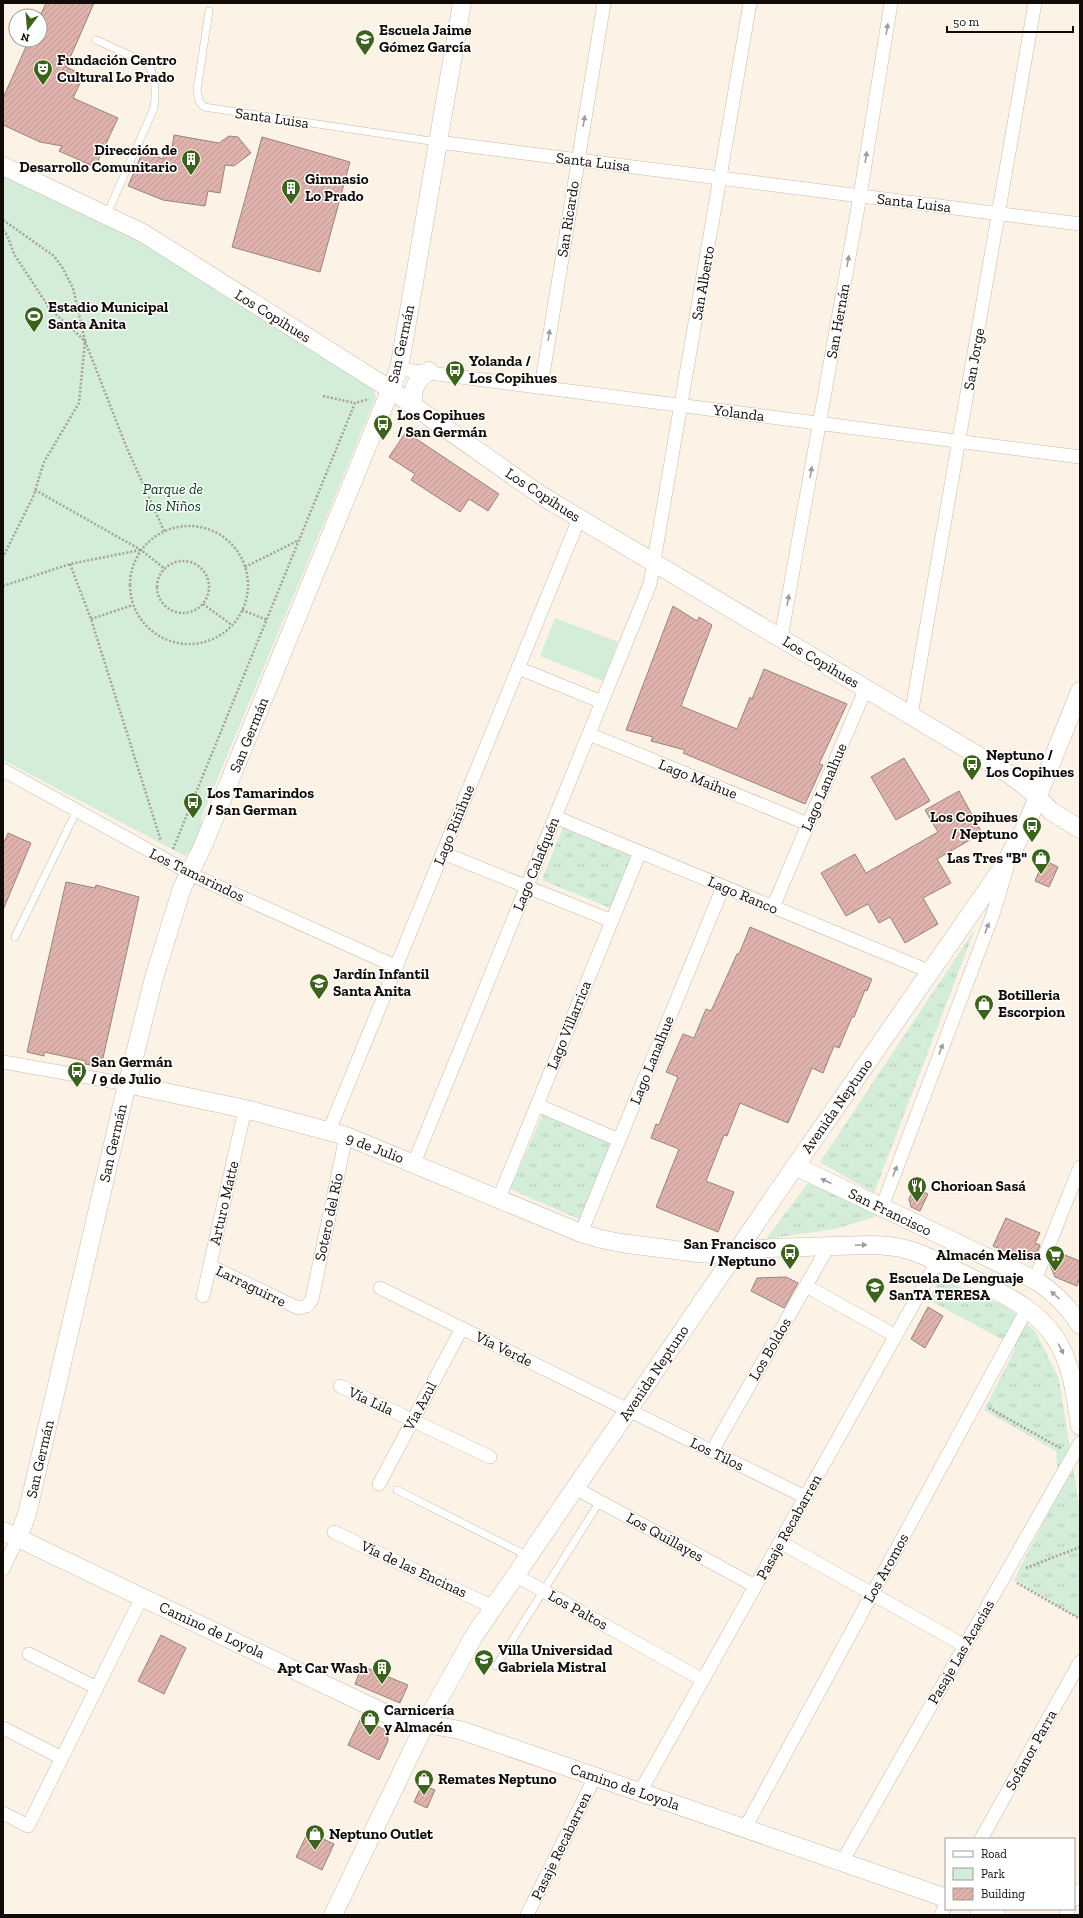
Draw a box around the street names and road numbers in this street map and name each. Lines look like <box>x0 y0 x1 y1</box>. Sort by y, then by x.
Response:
street label: Santa Luisa <box>234 104 310 132</box>
street label: Santa Luisa <box>555 149 631 175</box>
street label: San Ricardo <box>553 179 583 258</box>
street label: Santa Luisa <box>876 190 952 216</box>
street label: San Alberto <box>688 244 718 322</box>
street label: San Hernán <box>823 282 854 360</box>
street label: Los Copihues <box>232 286 314 346</box>
street label: San Germán <box>384 303 418 385</box>
street label: San Jorge <box>960 327 988 391</box>
street label: Yolanda <box>712 401 765 425</box>
street label: Los Copihues <box>502 464 584 526</box>
street label: Los Copihues <box>779 632 863 692</box>
street label: San Germán <box>226 694 272 775</box>
street label: Lago Lanalhue <box>797 740 851 834</box>
street label: Lago Maihue <box>656 755 740 803</box>
street label: Lago Riñihue <box>430 782 478 868</box>
street label: Lago Calafquén <box>509 814 563 914</box>
street label: Los Tamarindos <box>147 844 247 906</box>
street label: Lago Ranco <box>705 872 781 918</box>
street label: Lago Villarrica <box>543 978 595 1072</box>
street label: Lago Lanalhue <box>626 1013 678 1107</box>
street label: Avenida Neptuno <box>798 1055 877 1157</box>
street label: San Germán <box>95 1102 131 1184</box>
street label: 9 de Julio <box>343 1129 407 1167</box>
street label: Arturo Matte <box>206 1159 242 1247</box>
street label: Sotero del Río <box>311 1171 347 1263</box>
street label: San Francisco <box>846 1184 935 1240</box>
street label: Larraguirre <box>213 1261 289 1311</box>
street label: Los Boldos <box>745 1315 795 1383</box>
street label: Avenida Neptuno <box>615 1322 693 1424</box>
street label: Vía Verde <box>472 1327 535 1370</box>
street label: Vía Azul <box>399 1378 440 1434</box>
street label: Vía Lila <box>345 1382 397 1419</box>
street label: San Germán <box>22 1418 58 1500</box>
street label: Los Tilos <box>687 1433 747 1475</box>
street label: Pasaje Recabarren <box>753 1471 826 1583</box>
street label: Los Quillayes <box>623 1508 707 1566</box>
street label: Los Aromos <box>860 1530 912 1606</box>
street label: Vía de las Encinas <box>357 1536 470 1601</box>
street label: Los Paltos <box>545 1586 611 1634</box>
street label: Pasaje Las Acacias <box>924 1597 998 1707</box>
street label: Camino de Loyola <box>156 1598 268 1662</box>
street label: Sofanor Parra <box>1002 1707 1060 1793</box>
street label: Camino de Loyola <box>568 1760 682 1814</box>
street label: Pasaje Recabarren <box>527 1789 595 1903</box>

